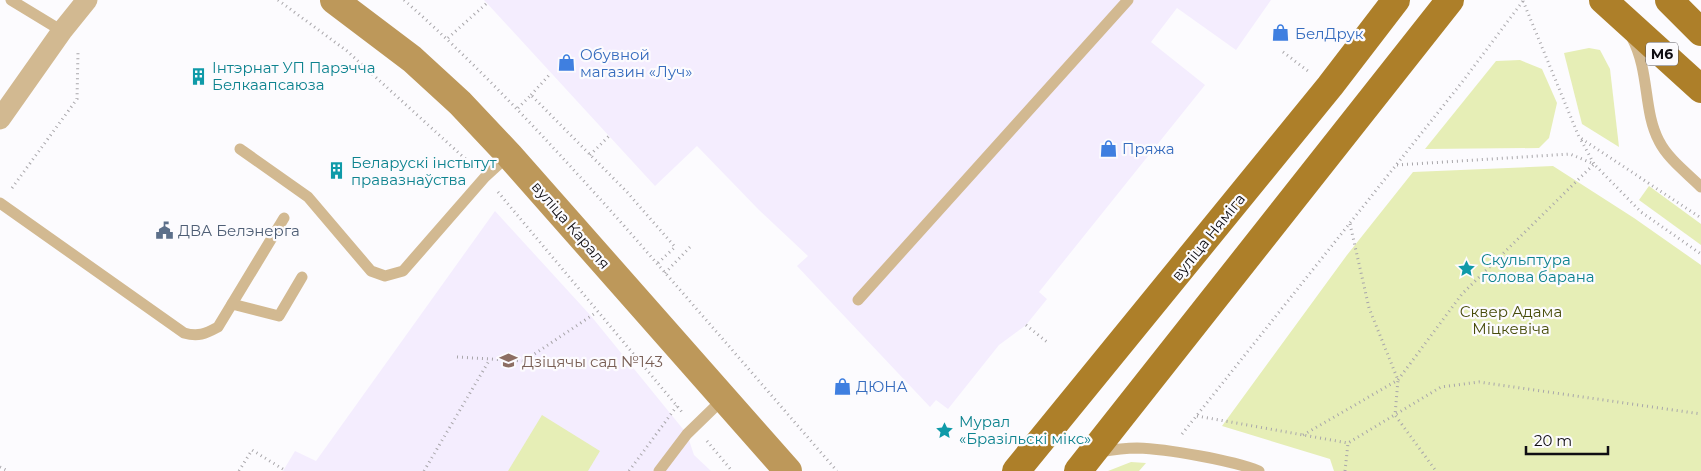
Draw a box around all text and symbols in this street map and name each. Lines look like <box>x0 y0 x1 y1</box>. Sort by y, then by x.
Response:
shop icon: БелДрук <box>1271 23 1291 43</box>
place label: БелДрук <box>1295 24 1364 43</box>
road number: М6 <box>1646 42 1678 66</box>
place label: Обувной магазин «Луч» <box>580 45 692 81</box>
shop icon: Обувной магазин «Луч» <box>556 53 576 73</box>
place label: Інтэрнат УП Парэчча Белкаапсаюза <box>212 58 376 94</box>
building icon: Інтэрнат УП Парэчча Белкаапсаюза <box>188 66 208 86</box>
shop icon: Пряжа <box>1098 138 1118 158</box>
place label: Пряжа <box>1122 139 1174 158</box>
place label: Беларускі інстытут правазнаўства <box>351 153 497 189</box>
building icon: Беларускі інстытут правазнаўства <box>327 161 347 181</box>
street label: вуліца Караля <box>528 177 614 273</box>
street label: вуліца Няміга <box>1167 189 1249 285</box>
public building icon: ДВА Белэнерга <box>154 220 174 240</box>
place label: ДВА Белэнерга <box>178 221 300 240</box>
place label: Скульптура голова барана <box>1481 250 1595 286</box>
place icon: Скульптура голова барана <box>1457 258 1477 278</box>
park label: Сквер Адама Міцкевіча <box>1460 302 1562 338</box>
school or university icon: Дзіцячы сад №143 <box>498 351 518 371</box>
place label: Дзіцячы сад №143 <box>522 352 663 371</box>
shop icon: ДЮНА <box>832 376 852 396</box>
place label: ДЮНА <box>856 377 908 396</box>
place label: Мурал «Бразільскі мікс» <box>959 412 1091 448</box>
place icon: Мурал «Бразільскі мікс» <box>935 420 955 440</box>
scale bar <box>1526 424 1608 456</box>
text: 20 m <box>1534 431 1572 450</box>

